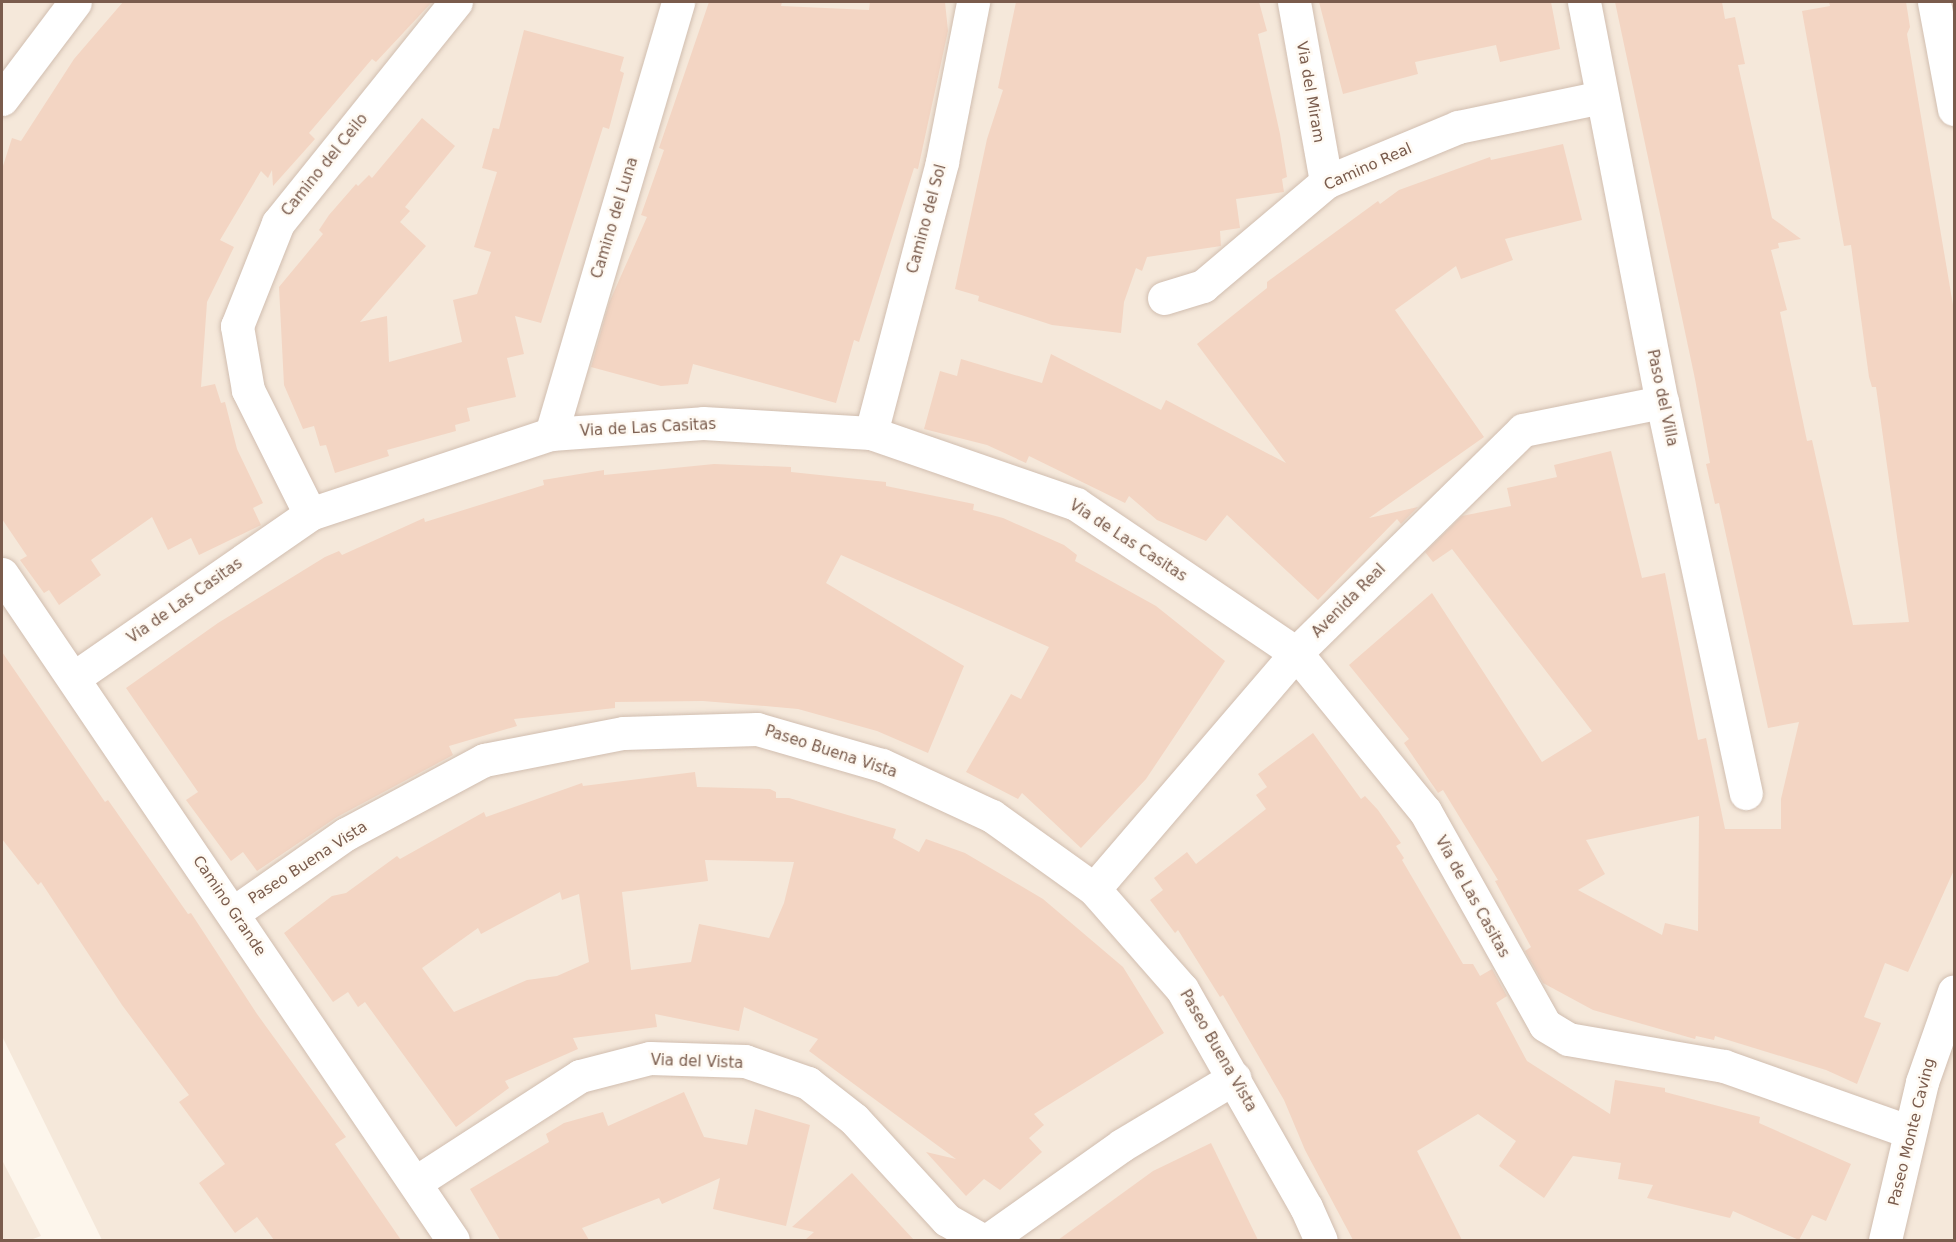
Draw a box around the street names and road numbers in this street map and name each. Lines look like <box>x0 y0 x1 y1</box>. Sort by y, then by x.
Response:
street label: Via del Miram <box>1292 40 1328 144</box>
street label: Camino del Ceilo <box>278 110 372 220</box>
street label: Camino Real <box>1321 140 1415 194</box>
street label: Camino del Luna <box>588 155 642 281</box>
street label: Camino del Sol <box>904 162 950 276</box>
street label: Paso del Villa <box>1643 348 1681 448</box>
street label: Via de Las Casitas <box>579 415 717 441</box>
street label: Via de Las Casitas <box>1066 496 1190 586</box>
street label: Via de Las Casitas <box>124 555 246 647</box>
street label: Avenida Real <box>1308 560 1390 642</box>
street label: Paseo Buena Vista <box>763 722 899 782</box>
street label: Paseo Buena Vista <box>245 818 371 908</box>
street label: Via de Las Casitas <box>1431 833 1513 961</box>
street label: Camino Grande <box>189 852 269 960</box>
street label: Paseo Buena Vista <box>1176 987 1260 1115</box>
street label: Via del Vista <box>650 1051 744 1073</box>
street label: Paseo Monte Caving <box>1885 1056 1939 1208</box>

